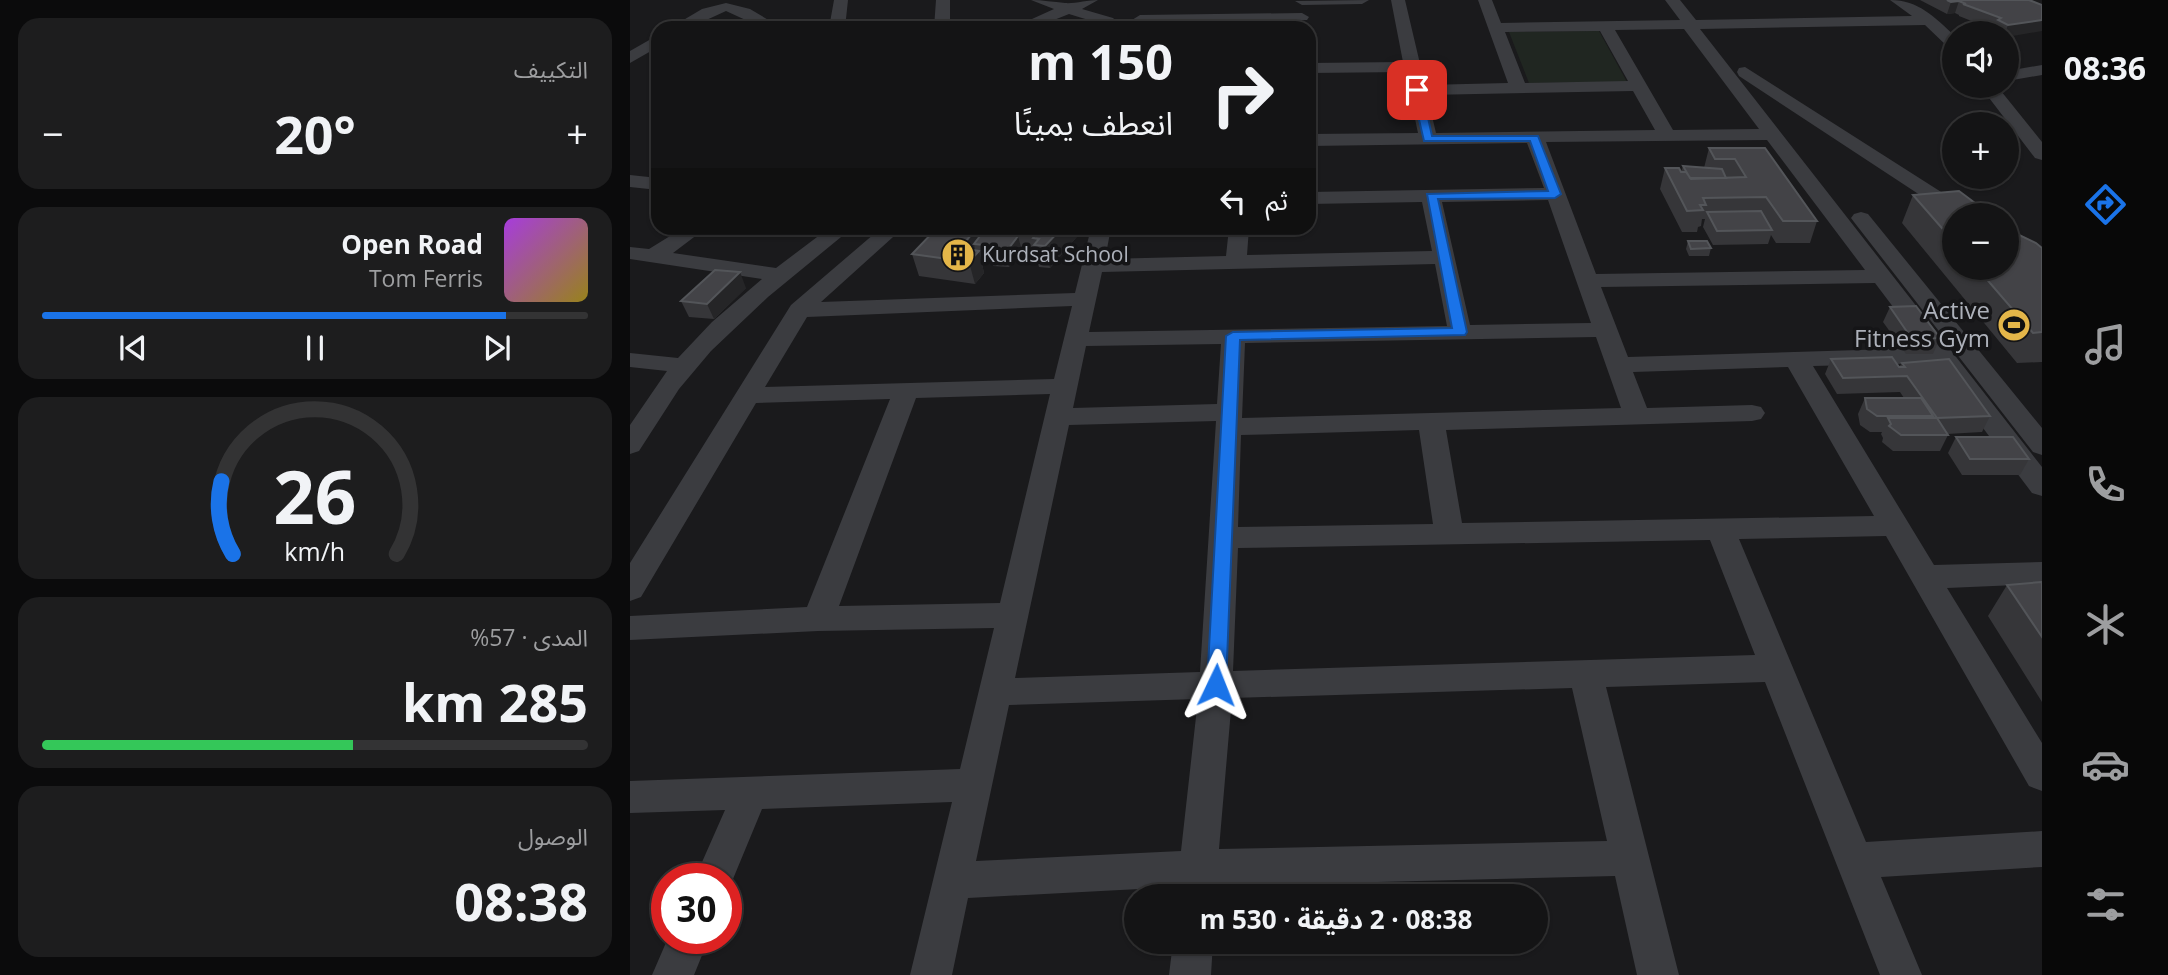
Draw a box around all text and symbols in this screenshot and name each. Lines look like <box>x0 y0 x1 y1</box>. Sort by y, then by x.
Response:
map controls <box>1942 21 2019 280</box>
button: sound <box>1942 21 2019 98</box>
text: 150 m <box>1028 28 1173 94</box>
text: 08:36 <box>2064 46 2146 89</box>
icon: right <box>1197 49 1288 140</box>
text: التكييف <box>514 53 588 85</box>
pin <box>1387 60 1447 120</box>
icon: arrive <box>1398 71 1436 109</box>
text: 20° <box>274 98 356 169</box>
text: انعطف يمينًا <box>1014 101 1173 144</box>
text: − <box>42 107 64 159</box>
text: + <box>566 107 588 159</box>
button: + <box>1942 112 2019 189</box>
icon: directions <box>2081 180 2130 229</box>
icon: left <box>1214 182 1252 220</box>
text: ثم <box>1266 182 1288 218</box>
button: − <box>1942 203 2019 280</box>
text: Open Road <box>341 226 483 262</box>
building icon: Kurdsat School <box>939 236 977 274</box>
place label: Kurdsat School <box>982 240 1129 268</box>
text: Tom Ferris <box>369 262 483 294</box>
place label: Active Fitness Gym <box>1854 293 1990 354</box>
sports icon: Active Fitness Gym <box>1995 306 2033 344</box>
icon: music <box>2081 320 2130 369</box>
icon: previous <box>114 329 152 367</box>
icon: pause <box>296 329 334 367</box>
icon: next <box>478 329 516 367</box>
text: 26 <box>273 446 357 545</box>
icon: phone <box>2081 460 2130 509</box>
text: km/h <box>285 533 345 567</box>
icon: climate <box>2081 600 2130 649</box>
text: المدى · 57% <box>470 621 588 653</box>
position arrow <box>1179 648 1253 722</box>
text: 285 km <box>402 666 588 737</box>
icon: car <box>2081 740 2130 789</box>
text: الوصول <box>518 820 588 852</box>
speed limit sign: 30 <box>651 863 742 954</box>
text: 08:38 <box>454 865 588 936</box>
icon: filters <box>2081 880 2130 929</box>
text: 08:38 · 2 دقيقة · 530 m <box>1200 901 1472 937</box>

